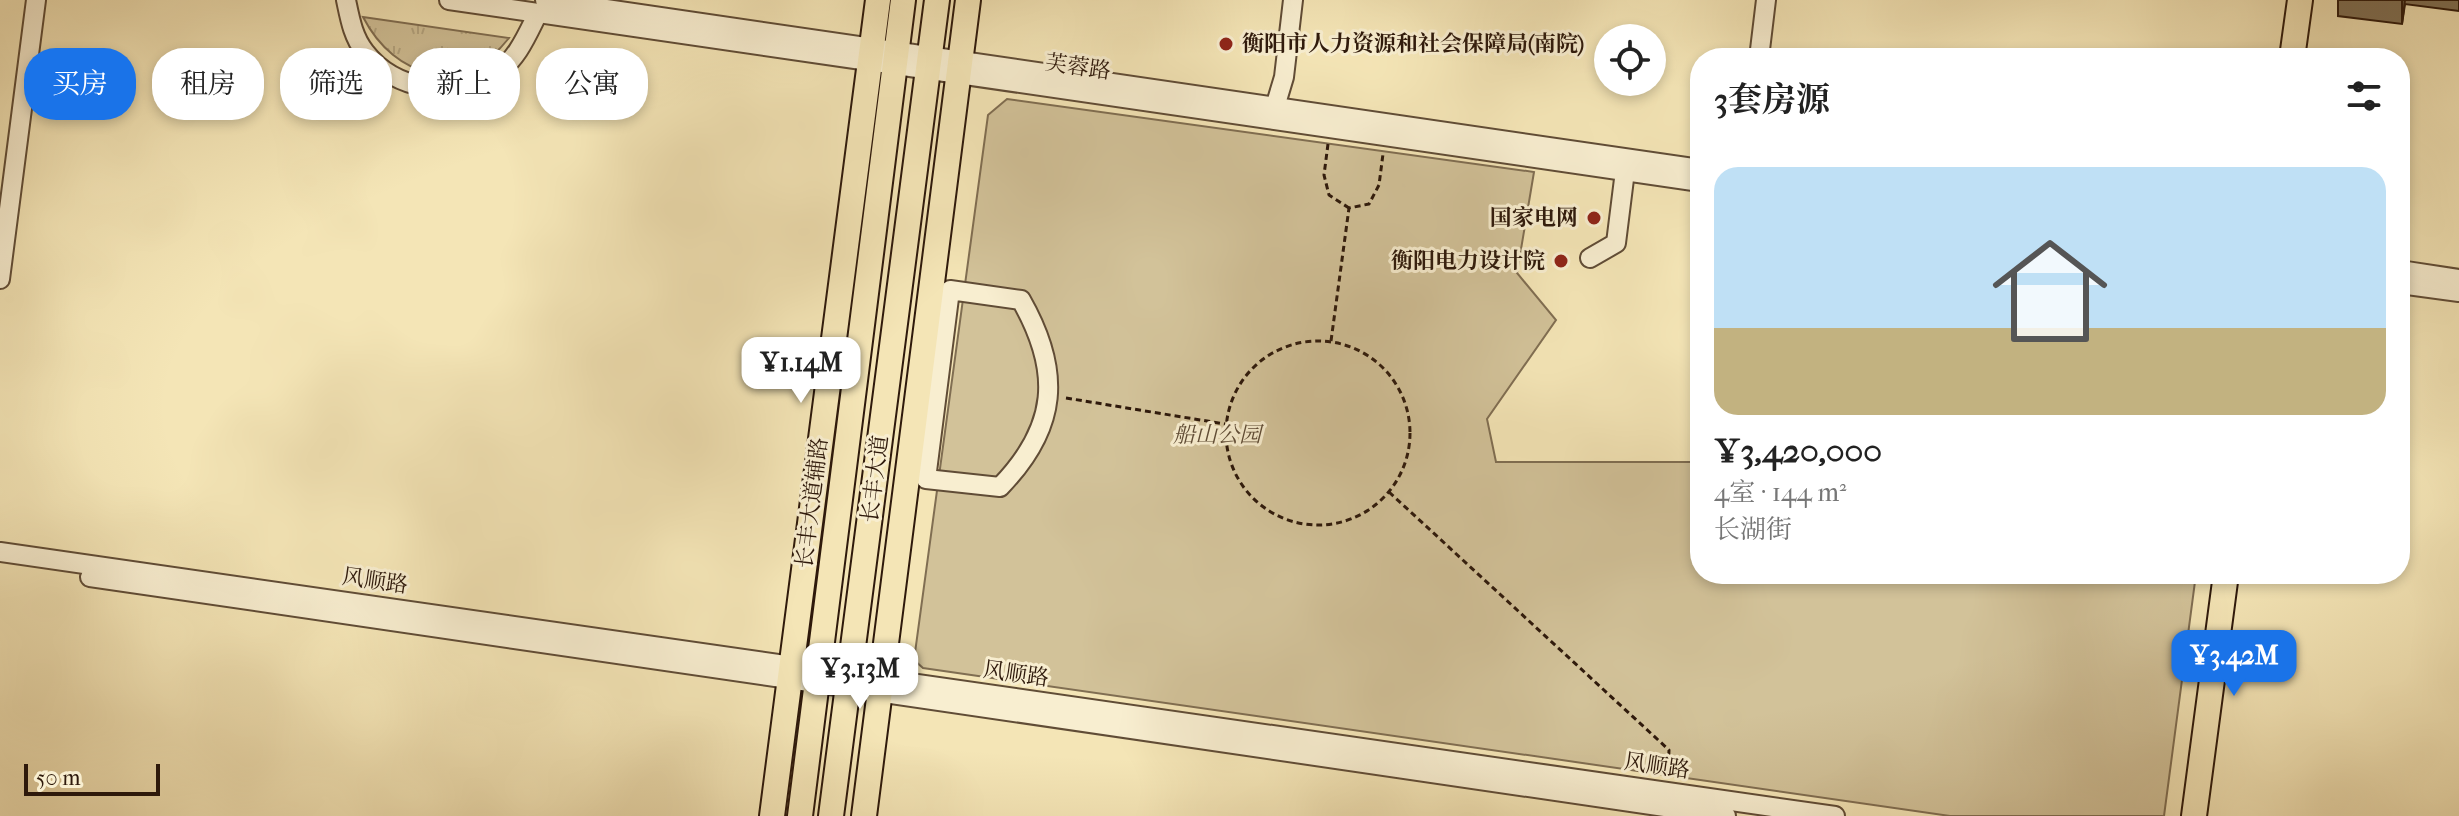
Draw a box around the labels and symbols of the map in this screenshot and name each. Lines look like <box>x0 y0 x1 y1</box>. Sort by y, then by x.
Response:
place label: 衡阳市人力资源和社会保障局(南院) <box>1242 31 1584 57</box>
marker: 衡阳市人力资源和社会保障局(南院) <box>1217 35 1235 53</box>
street label: 芙蓉路 <box>1044 50 1112 84</box>
place label: 国家电网 <box>1490 205 1578 231</box>
marker: 国家电网 <box>1585 209 1603 227</box>
place label: 衡阳电力设计院 <box>1391 248 1545 274</box>
marker: 衡阳电力设计院 <box>1552 252 1570 270</box>
pin: ¥1.14M <box>736 337 866 405</box>
park label: 船山公园 <box>1173 422 1264 448</box>
street label: 长丰大道 <box>857 434 893 524</box>
street label: 长丰大道辅路 <box>791 436 833 570</box>
street label: 风顺路 <box>341 564 409 598</box>
pin: ¥3.42M <box>2169 630 2299 698</box>
pin: ¥3.13M <box>795 643 925 711</box>
street label: 风顺路 <box>982 657 1050 691</box>
street label: 风顺路 <box>1623 749 1691 783</box>
scale bar <box>24 760 160 796</box>

